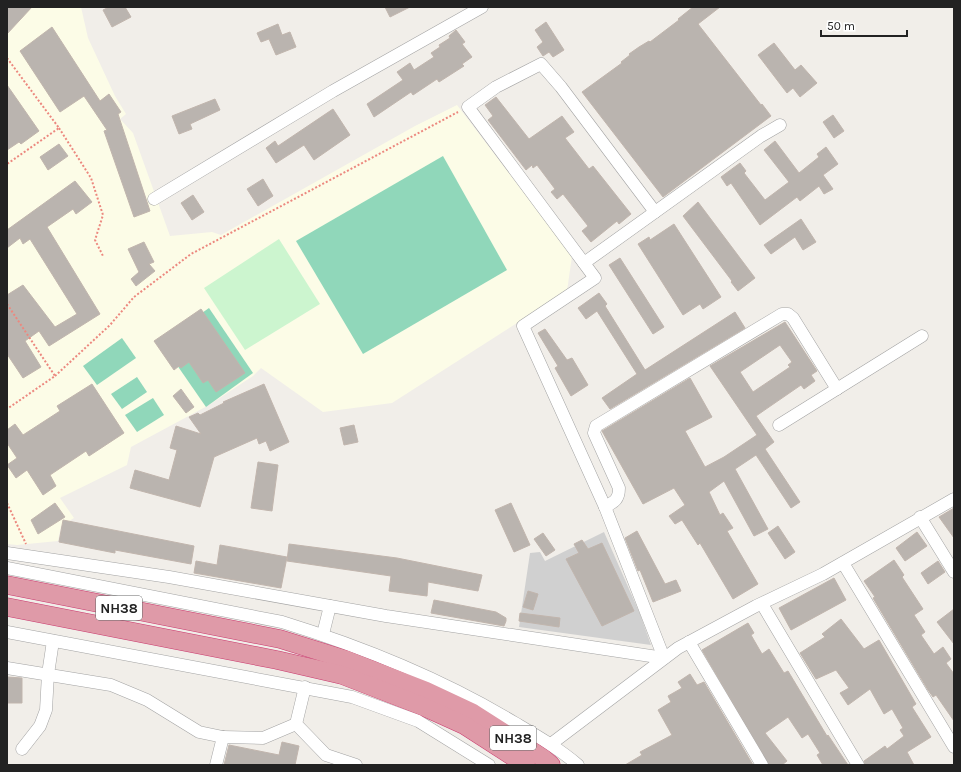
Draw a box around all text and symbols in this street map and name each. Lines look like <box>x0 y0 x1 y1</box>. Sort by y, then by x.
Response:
scale bar <box>821 12 907 38</box>
text: 50 m <box>827 19 855 33</box>
road number: NH38 <box>96 596 142 620</box>
road number: NH38 <box>490 726 536 750</box>

